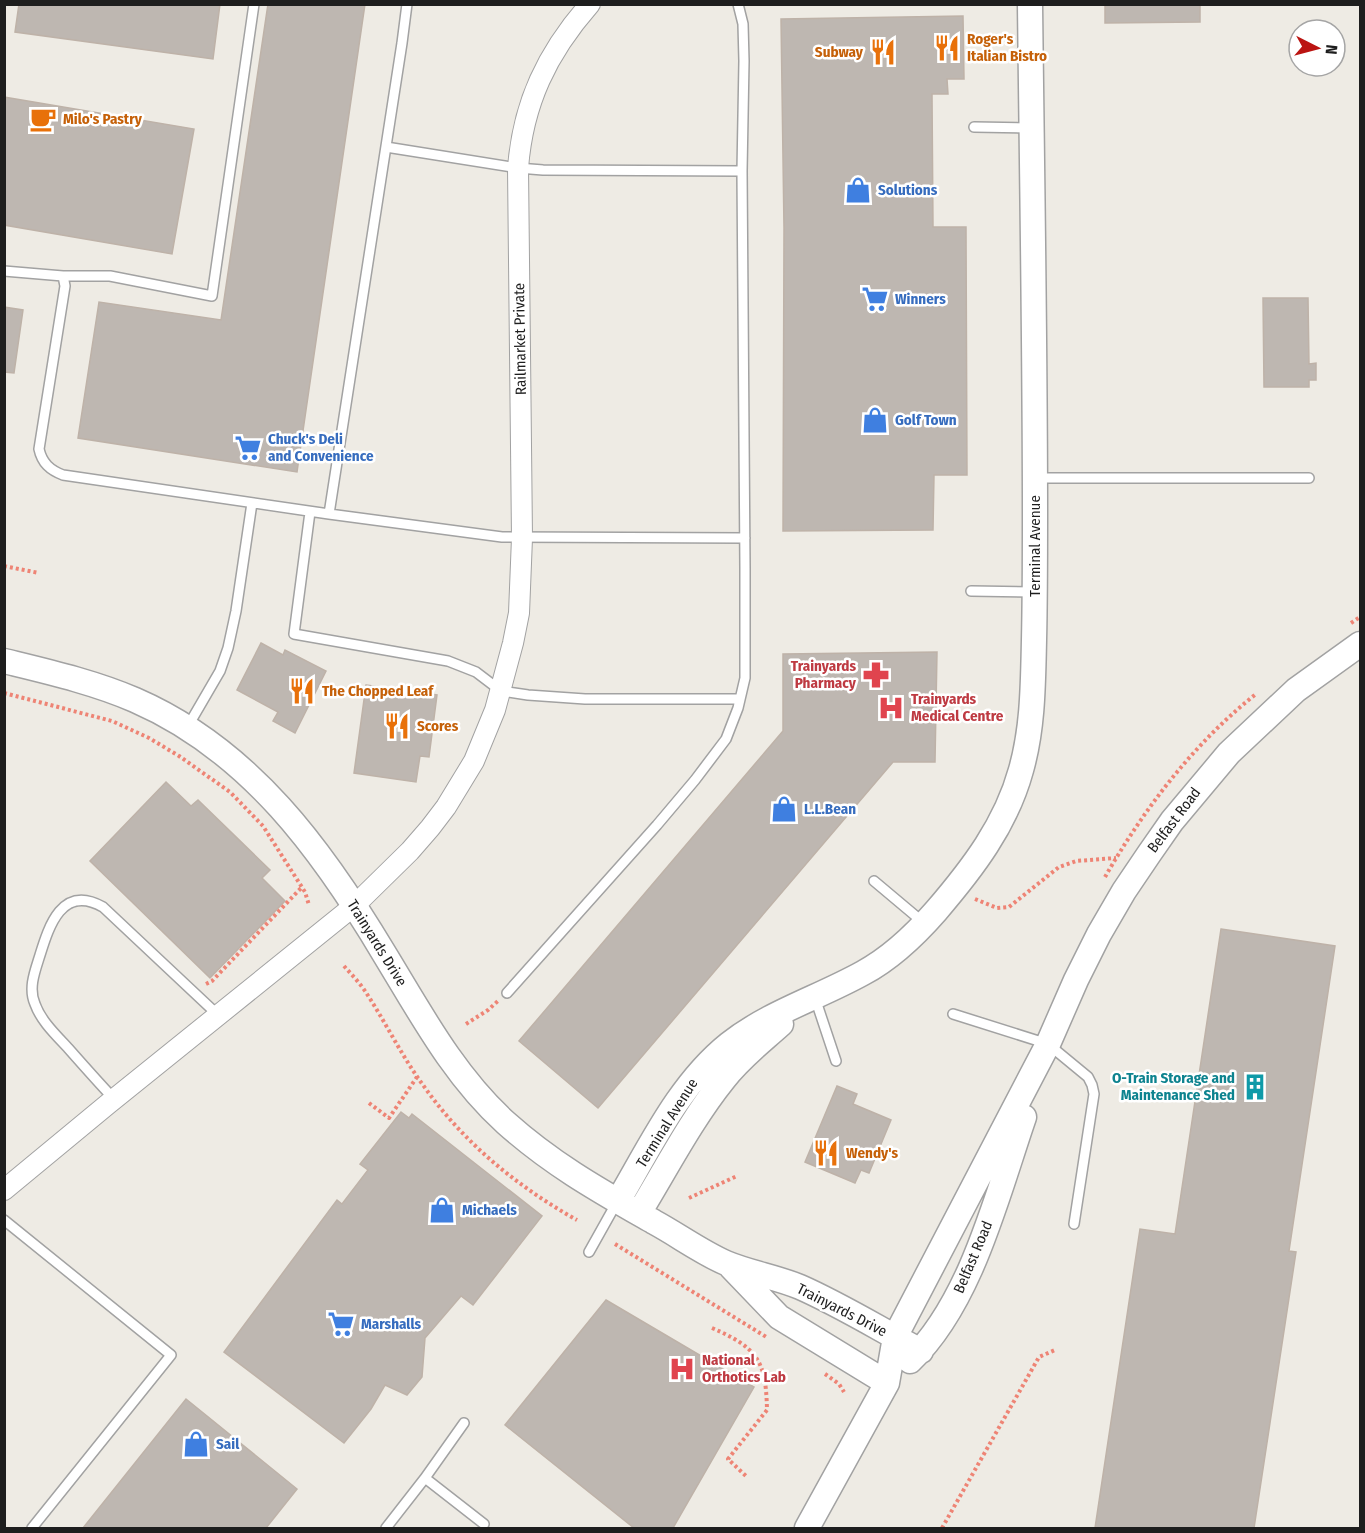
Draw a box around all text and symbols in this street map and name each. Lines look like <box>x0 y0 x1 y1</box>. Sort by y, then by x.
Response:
north arrow <box>1287 18 1347 78</box>
place label: Roger's Italian Bistro <box>967 30 1047 65</box>
restaurant icon: Roger's Italian Bistro <box>932 33 962 63</box>
restaurant icon: Subway <box>868 37 898 67</box>
place label: Subway <box>815 43 864 61</box>
text: N <box>1321 44 1341 55</box>
cafe icon: Milo's Pastry <box>28 104 58 134</box>
place label: Milo's Pastry <box>63 110 143 128</box>
shop icon: Solutions <box>843 175 873 205</box>
place label: Solutions <box>878 181 938 199</box>
street label: Railmarket Private <box>510 283 530 395</box>
supermarket icon: Winners <box>860 284 890 314</box>
place label: Winners <box>895 290 946 308</box>
shop icon: Golf Town <box>860 405 890 435</box>
place label: Golf Town <box>895 411 957 429</box>
place label: Chuck's Deli and Convenience <box>268 430 374 465</box>
supermarket icon: Chuck's Deli and Convenience <box>233 433 263 463</box>
street label: Terminal Avenue <box>1026 495 1044 597</box>
place label: Trainyards Pharmacy <box>791 657 857 692</box>
pharmacy icon: Trainyards Pharmacy <box>861 660 891 690</box>
restaurant icon: The Chopped Leaf <box>287 676 317 706</box>
place label: The Chopped Leaf <box>322 682 434 700</box>
place label: Trainyards Medical Centre <box>911 690 1004 725</box>
hospital icon: Trainyards Medical Centre <box>876 693 906 723</box>
restaurant icon: Scores <box>382 711 412 741</box>
place label: Scores <box>417 717 459 735</box>
street label: Belfast Road <box>1144 784 1204 856</box>
shop icon: L.L.Bean <box>769 794 799 824</box>
place label: L.L.Bean <box>804 800 856 818</box>
street label: Trainyards Drive <box>343 896 411 990</box>
place label: O-Train Storage and Maintenance Shed <box>1112 1069 1235 1104</box>
building icon: O-Train Storage and Maintenance Shed <box>1240 1072 1270 1102</box>
street label: Terminal Avenue <box>632 1075 702 1171</box>
restaurant icon: Wendy's <box>811 1138 841 1168</box>
place label: Wendy's <box>846 1144 898 1162</box>
shop icon: Michaels <box>427 1195 457 1225</box>
place label: Michaels <box>462 1201 517 1219</box>
street label: Belfast Road <box>950 1218 996 1296</box>
street label: Trainyards Drive <box>794 1280 890 1340</box>
supermarket icon: Marshalls <box>326 1309 356 1339</box>
place label: Marshalls <box>361 1315 422 1333</box>
place label: National Orthotics Lab <box>702 1351 786 1386</box>
hospital icon: National Orthotics Lab <box>667 1354 697 1384</box>
shop icon: Sail <box>181 1429 211 1459</box>
place label: Sail <box>216 1435 240 1453</box>

